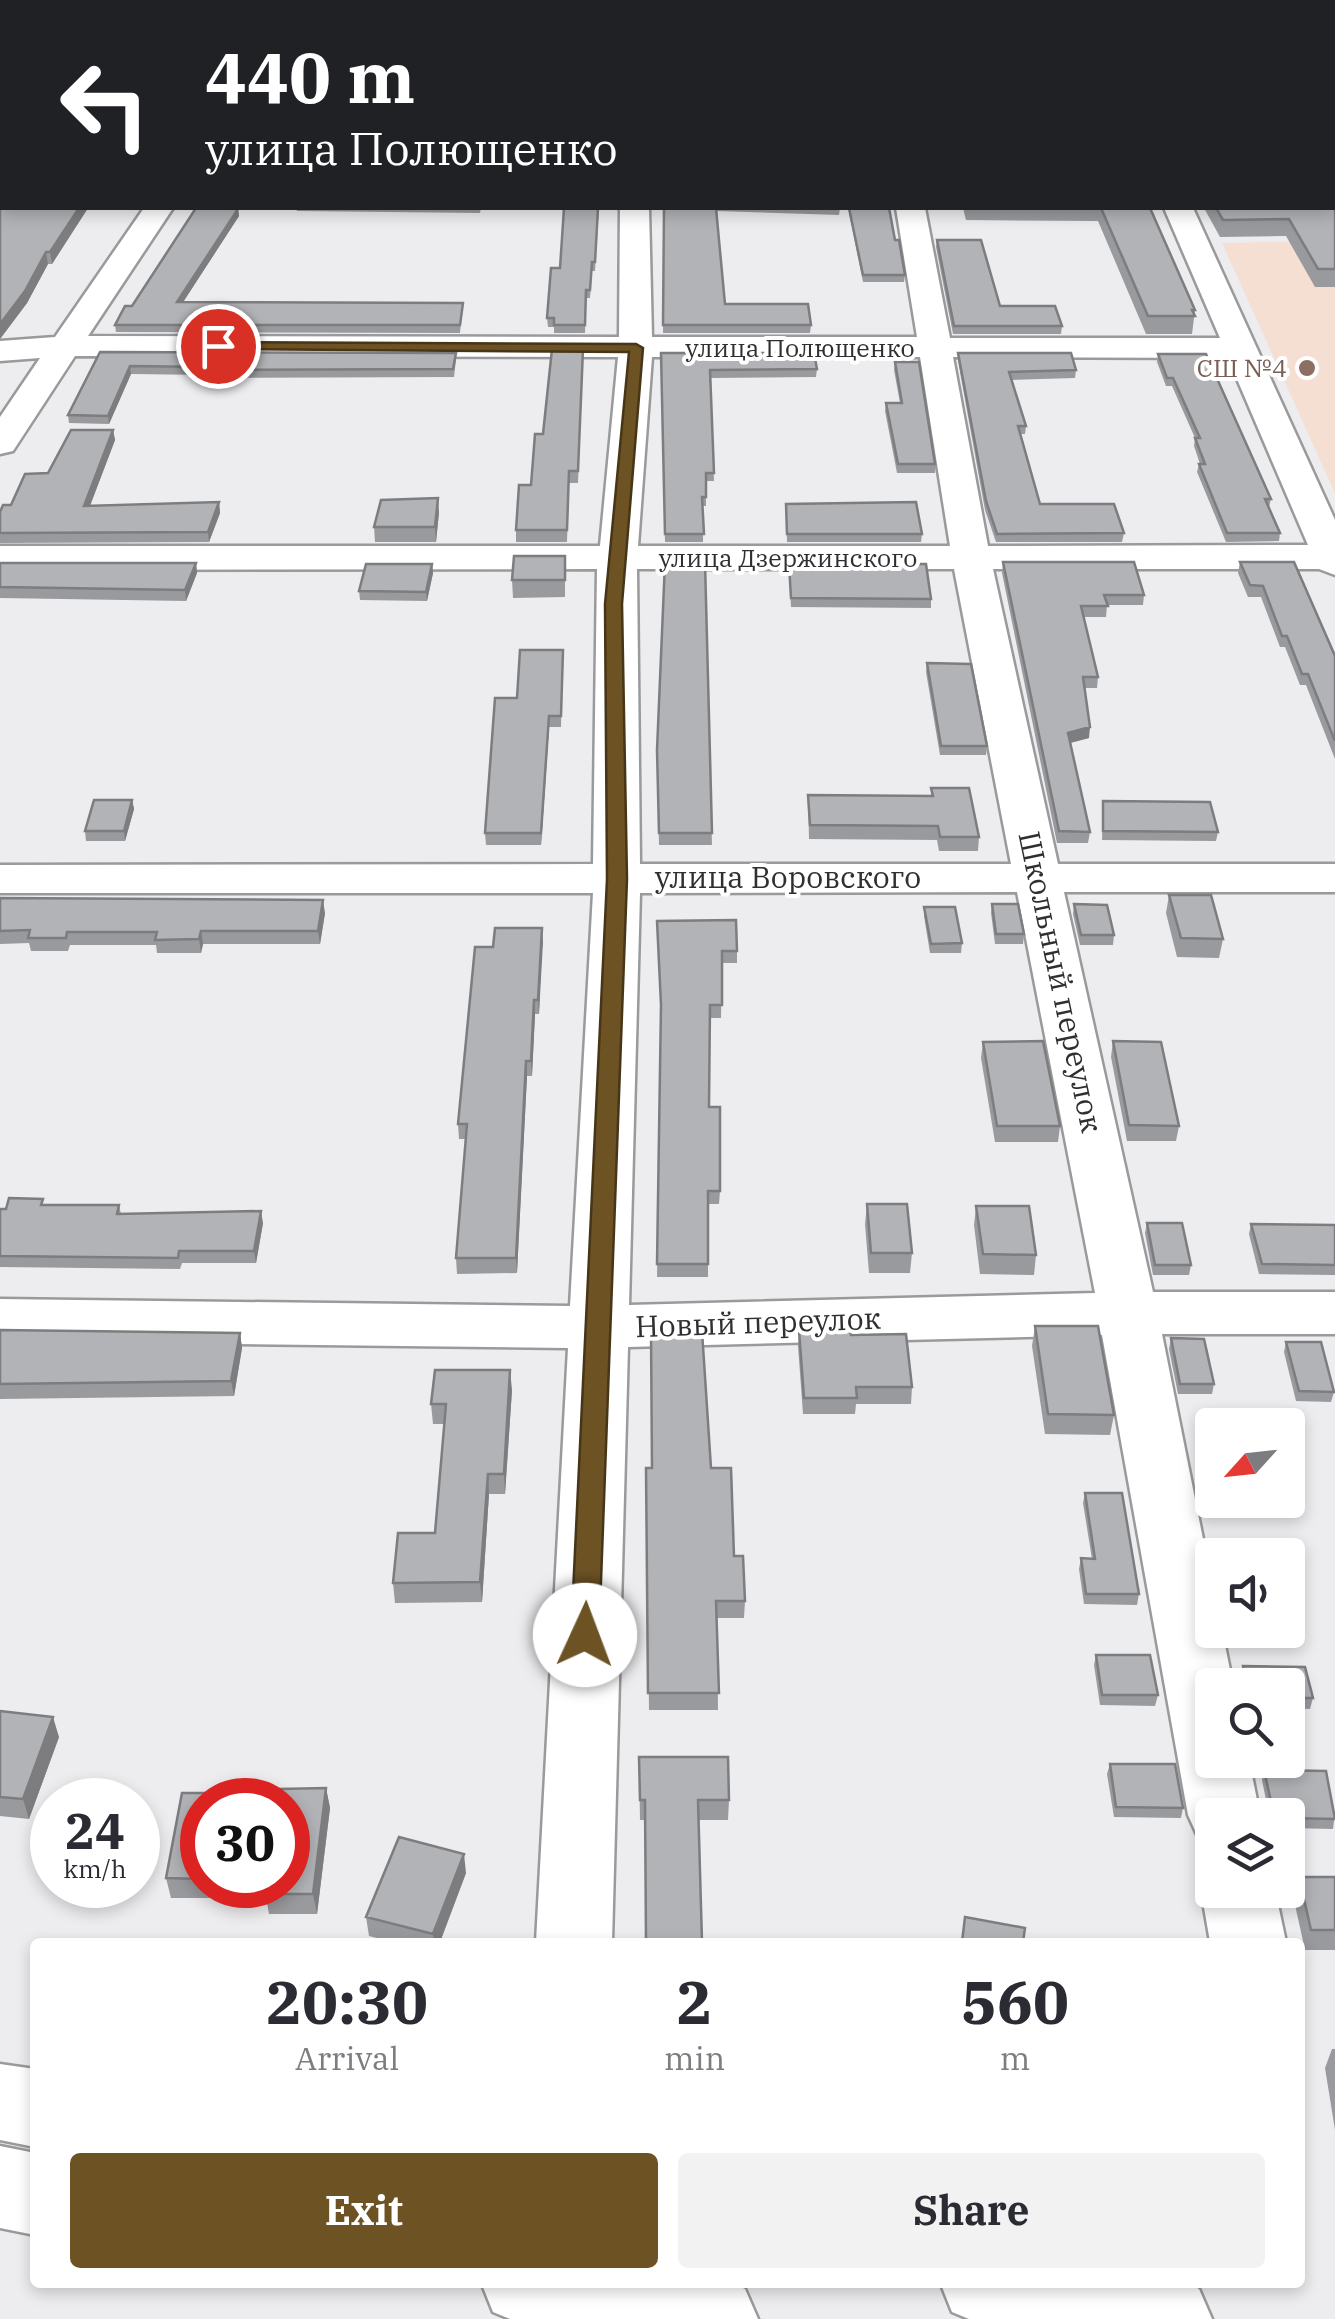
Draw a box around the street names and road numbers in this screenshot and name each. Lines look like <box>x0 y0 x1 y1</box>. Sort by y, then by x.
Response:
street label: улица Полющенко <box>685 331 915 364</box>
street label: улица Дзержинского <box>659 541 917 574</box>
street label: Школьный переулок <box>1010 827 1112 1136</box>
street label: улица Воровского <box>655 857 921 896</box>
street label: Новый переулок <box>634 1298 882 1345</box>

